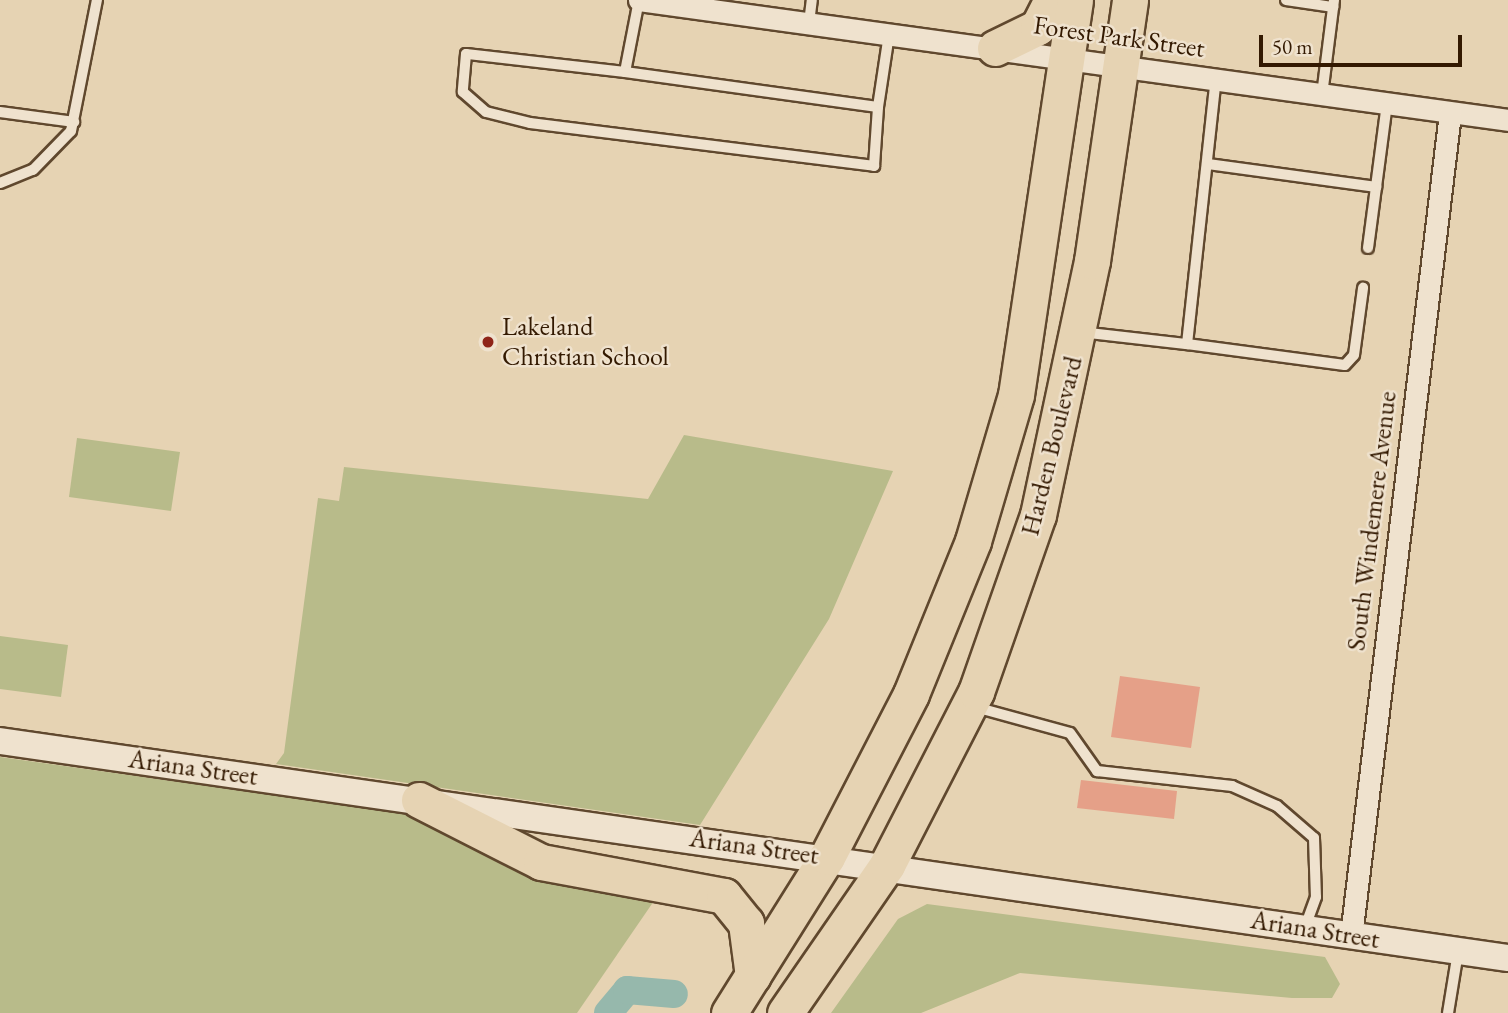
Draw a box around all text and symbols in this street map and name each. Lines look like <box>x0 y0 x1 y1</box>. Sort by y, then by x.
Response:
street label: Forest Park Street <box>1031 10 1207 64</box>
scale bar <box>1263 21 1466 65</box>
text: 50 m <box>1272 33 1313 60</box>
place label: Lakeland Christian School <box>502 311 669 372</box>
marker: Lakeland Christian School <box>480 334 496 350</box>
street label: Harden Boulevard <box>1015 353 1089 539</box>
street label: South Windemere Avenue <box>1341 390 1403 652</box>
street label: Ariana Street <box>127 744 259 792</box>
street label: Ariana Street <box>688 823 820 871</box>
street label: Ariana Street <box>1248 904 1382 956</box>

